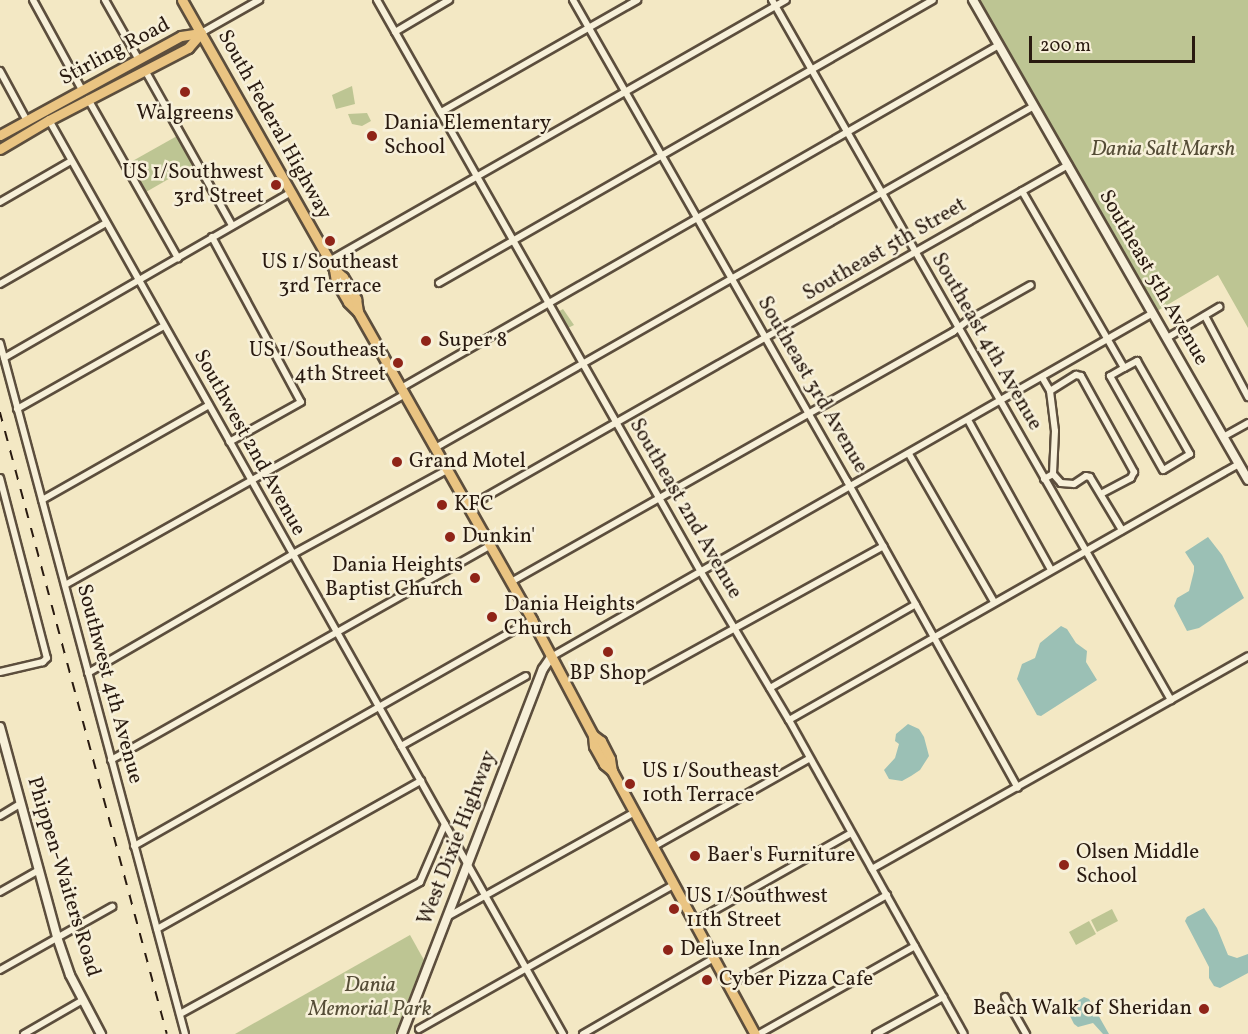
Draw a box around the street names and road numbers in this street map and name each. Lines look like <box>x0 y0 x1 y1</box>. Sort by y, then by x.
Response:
street label: Stirling Road <box>55 12 175 92</box>
street label: South Federal Highway <box>211 26 337 224</box>
street label: Southeast 5th Avenue <box>1093 186 1213 370</box>
street label: Southeast 5th Street <box>799 193 971 307</box>
street label: Southeast 4th Avenue <box>925 249 1047 435</box>
street label: Southeast 3rd Avenue <box>751 292 873 478</box>
street label: Southwest 2nd Avenue <box>187 346 311 540</box>
street label: Southeast 2nd Avenue <box>623 414 747 604</box>
street label: Southwest 4th Avenue <box>70 581 148 787</box>
street label: West Dixie Highway <box>413 747 503 929</box>
street label: Phippen-Waiters Road <box>21 774 105 980</box>

